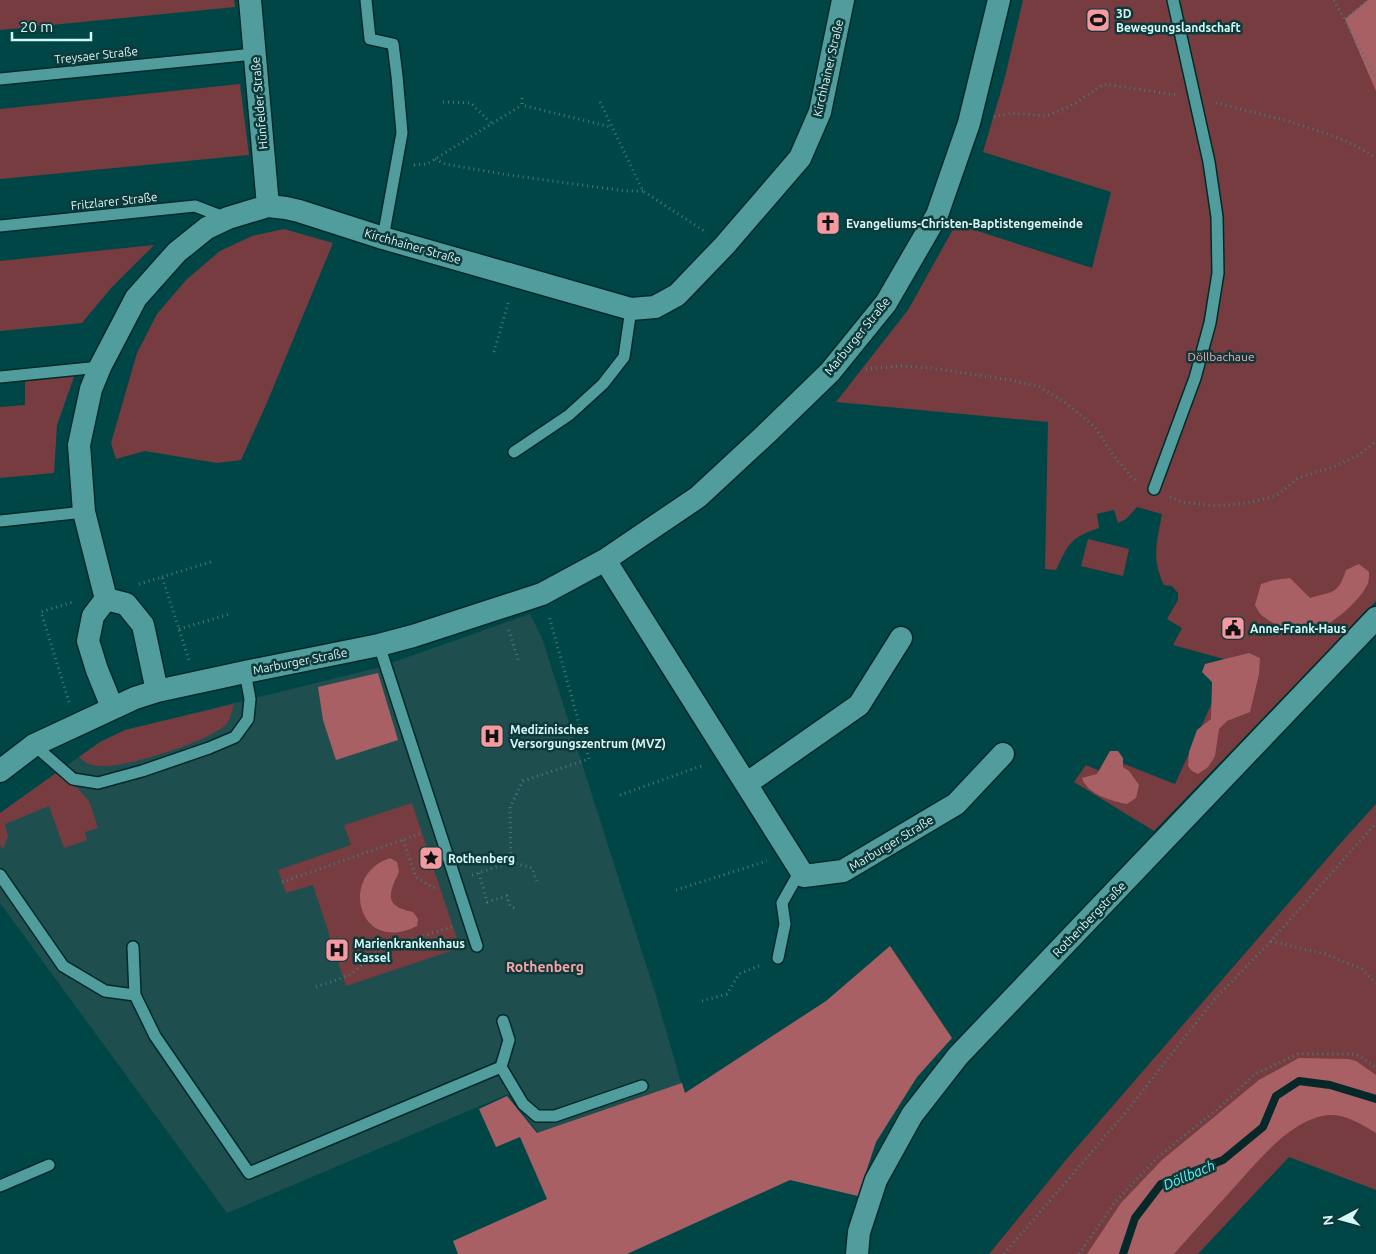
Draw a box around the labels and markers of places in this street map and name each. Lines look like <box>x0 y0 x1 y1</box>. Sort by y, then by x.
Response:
sports icon: 3D Bewegungslandschaft <box>1085 7 1111 33</box>
place label: 3D Bewegungslandschaft <box>1116 7 1241 34</box>
church icon: Evangeliums-Christen-Baptistengemeinde <box>815 210 841 236</box>
place label: Evangeliums-Christen-Baptistengemeinde <box>846 217 1083 230</box>
public building icon: Anne-Frank-Haus <box>1220 615 1246 641</box>
place label: Anne-Frank-Haus <box>1250 622 1347 635</box>
hospital icon: Medizinisches Versorgungszentrum (MVZ) <box>479 723 505 749</box>
place label: Medizinisches Versorgungszentrum (MVZ) <box>510 723 666 751</box>
place icon: Rothenberg <box>418 845 444 871</box>
place label: Rothenberg <box>448 852 515 865</box>
hospital icon: Marienkrankenhaus Kassel <box>324 937 350 963</box>
place label: Marienkrankenhaus Kassel <box>354 937 465 964</box>

